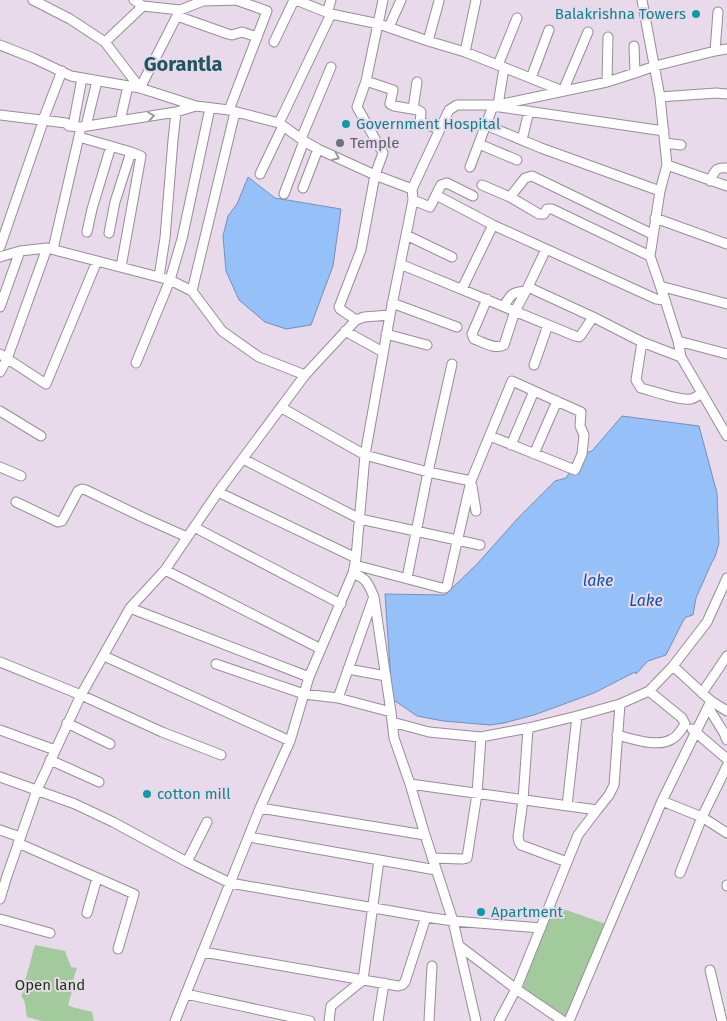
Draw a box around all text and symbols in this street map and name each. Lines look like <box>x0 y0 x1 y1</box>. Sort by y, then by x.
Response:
place label: Balakrishna Towers <box>555 5 686 23</box>
marker: Balakrishna Towers <box>690 8 702 20</box>
district label: Gorantla <box>144 52 222 76</box>
one-way arrow <box>147 112 156 122</box>
place label: Government Hospital <box>356 115 501 133</box>
marker: Government Hospital <box>340 118 352 130</box>
place label: Temple <box>350 134 399 152</box>
marker: Temple <box>334 137 346 149</box>
one-way arrow <box>331 150 340 161</box>
water label: lake <box>583 571 613 590</box>
water label: Lake <box>629 591 663 610</box>
place label: cotton mill <box>157 785 231 803</box>
marker: cotton mill <box>141 788 153 800</box>
place label: Apartment <box>491 903 564 921</box>
marker: Apartment <box>475 906 487 918</box>
park label: Open land <box>15 976 85 994</box>

